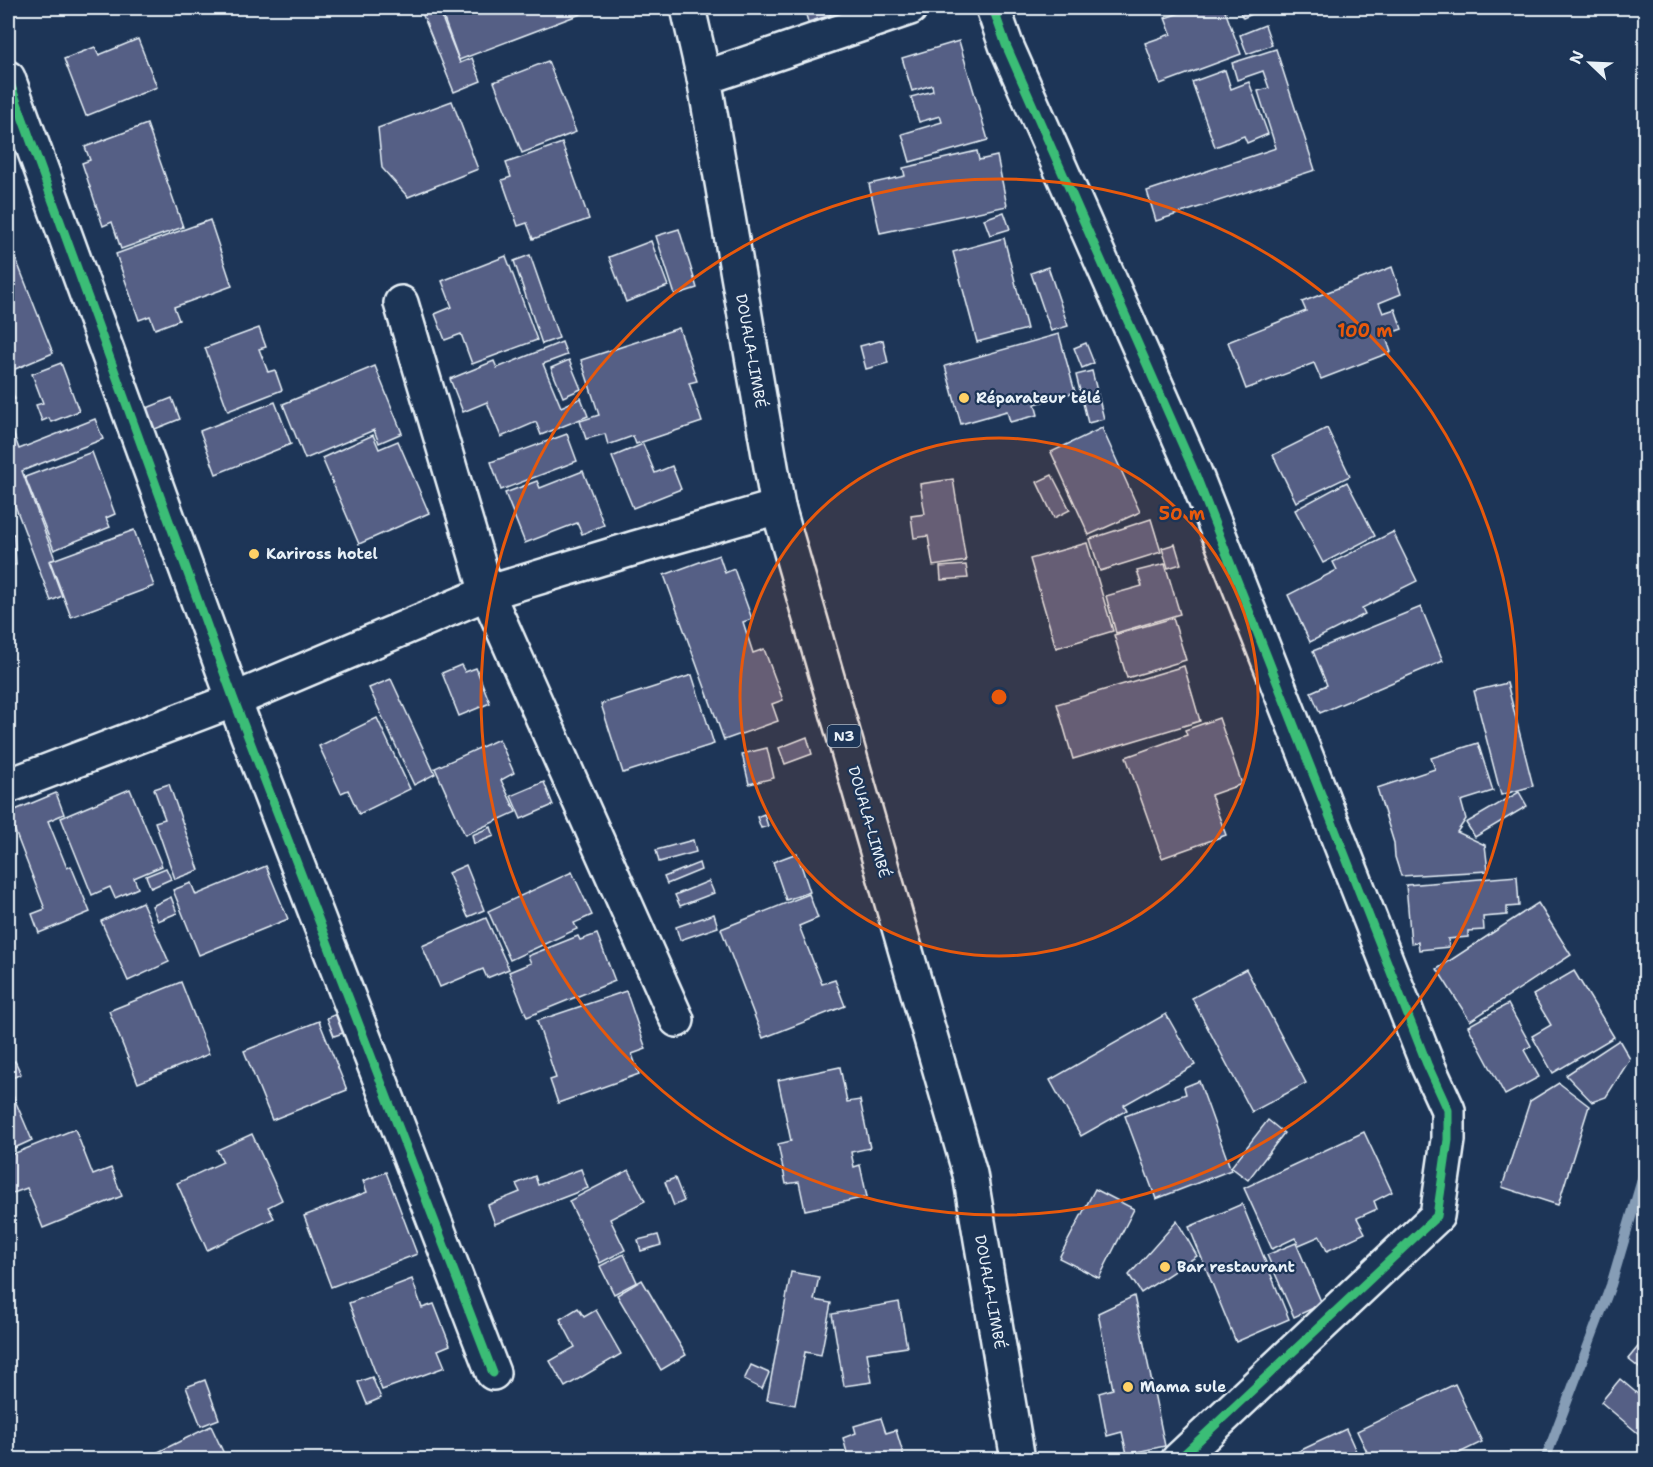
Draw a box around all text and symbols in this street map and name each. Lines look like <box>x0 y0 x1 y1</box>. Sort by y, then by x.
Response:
north arrow <box>1560 33 1620 93</box>
text: N <box>1565 47 1589 67</box>
street label: DOUALA-LIMBÉ <box>731 292 772 410</box>
text: 100 m <box>1337 319 1393 343</box>
place label: Réparateur télé <box>976 388 1101 408</box>
marker: Réparateur télé <box>957 391 971 405</box>
text: 50 m <box>1159 502 1206 526</box>
place label: Kariross hotel <box>266 544 378 564</box>
marker: Kariross hotel <box>247 547 261 561</box>
centre of rings <box>989 687 1009 707</box>
road number: N3 <box>828 725 860 747</box>
street label: DOUALA-LIMBÉ <box>843 763 895 880</box>
street label: DOUALA-LIMBÉ <box>970 1233 1011 1351</box>
place label: Bar restaurant <box>1177 1257 1295 1277</box>
marker: Bar restaurant <box>1158 1260 1172 1274</box>
place label: Mama sule <box>1140 1377 1226 1397</box>
marker: Mama sule <box>1121 1380 1135 1394</box>

